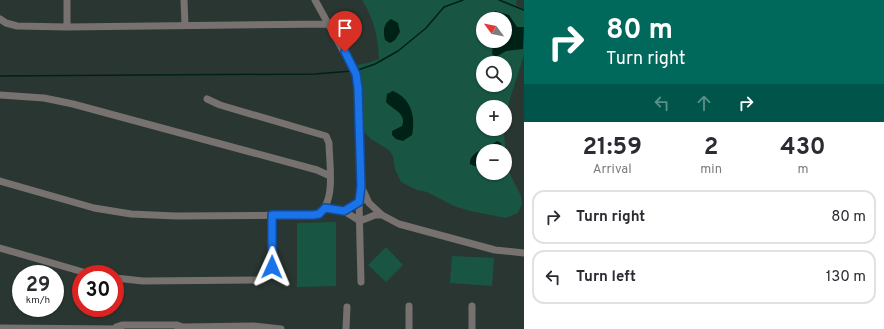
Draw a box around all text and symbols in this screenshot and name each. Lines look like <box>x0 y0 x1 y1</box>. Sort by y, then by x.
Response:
pin <box>328 11 362 52</box>
north arrow <box>476 12 512 48</box>
map controls <box>476 12 512 180</box>
text: 80 m <box>606 13 673 49</box>
icon: right <box>540 16 592 68</box>
icon: arrive <box>334 17 356 39</box>
text: Turn right <box>606 48 686 71</box>
button: search <box>476 56 512 92</box>
icon: left <box>651 92 673 114</box>
icon: ahead <box>693 92 715 114</box>
icon: right <box>735 92 757 114</box>
button: + <box>476 100 512 136</box>
text: 21:59 <box>582 133 642 163</box>
text: 2 <box>704 133 718 163</box>
text: 430 <box>780 133 826 163</box>
button: − <box>476 144 512 180</box>
text: Arrival <box>593 162 632 178</box>
text: min <box>700 162 722 178</box>
text: m <box>797 162 808 178</box>
icon: right <box>542 206 564 228</box>
text: Turn right <box>576 208 645 227</box>
text: 80 m <box>831 208 866 227</box>
position arrow <box>251 246 293 288</box>
speed limit sign: 30 <box>72 265 124 317</box>
icon: left <box>542 266 564 288</box>
text: Turn left <box>576 268 636 287</box>
text: 130 m <box>826 268 866 287</box>
text: 29 <box>26 273 50 299</box>
text: km/h <box>26 294 50 307</box>

